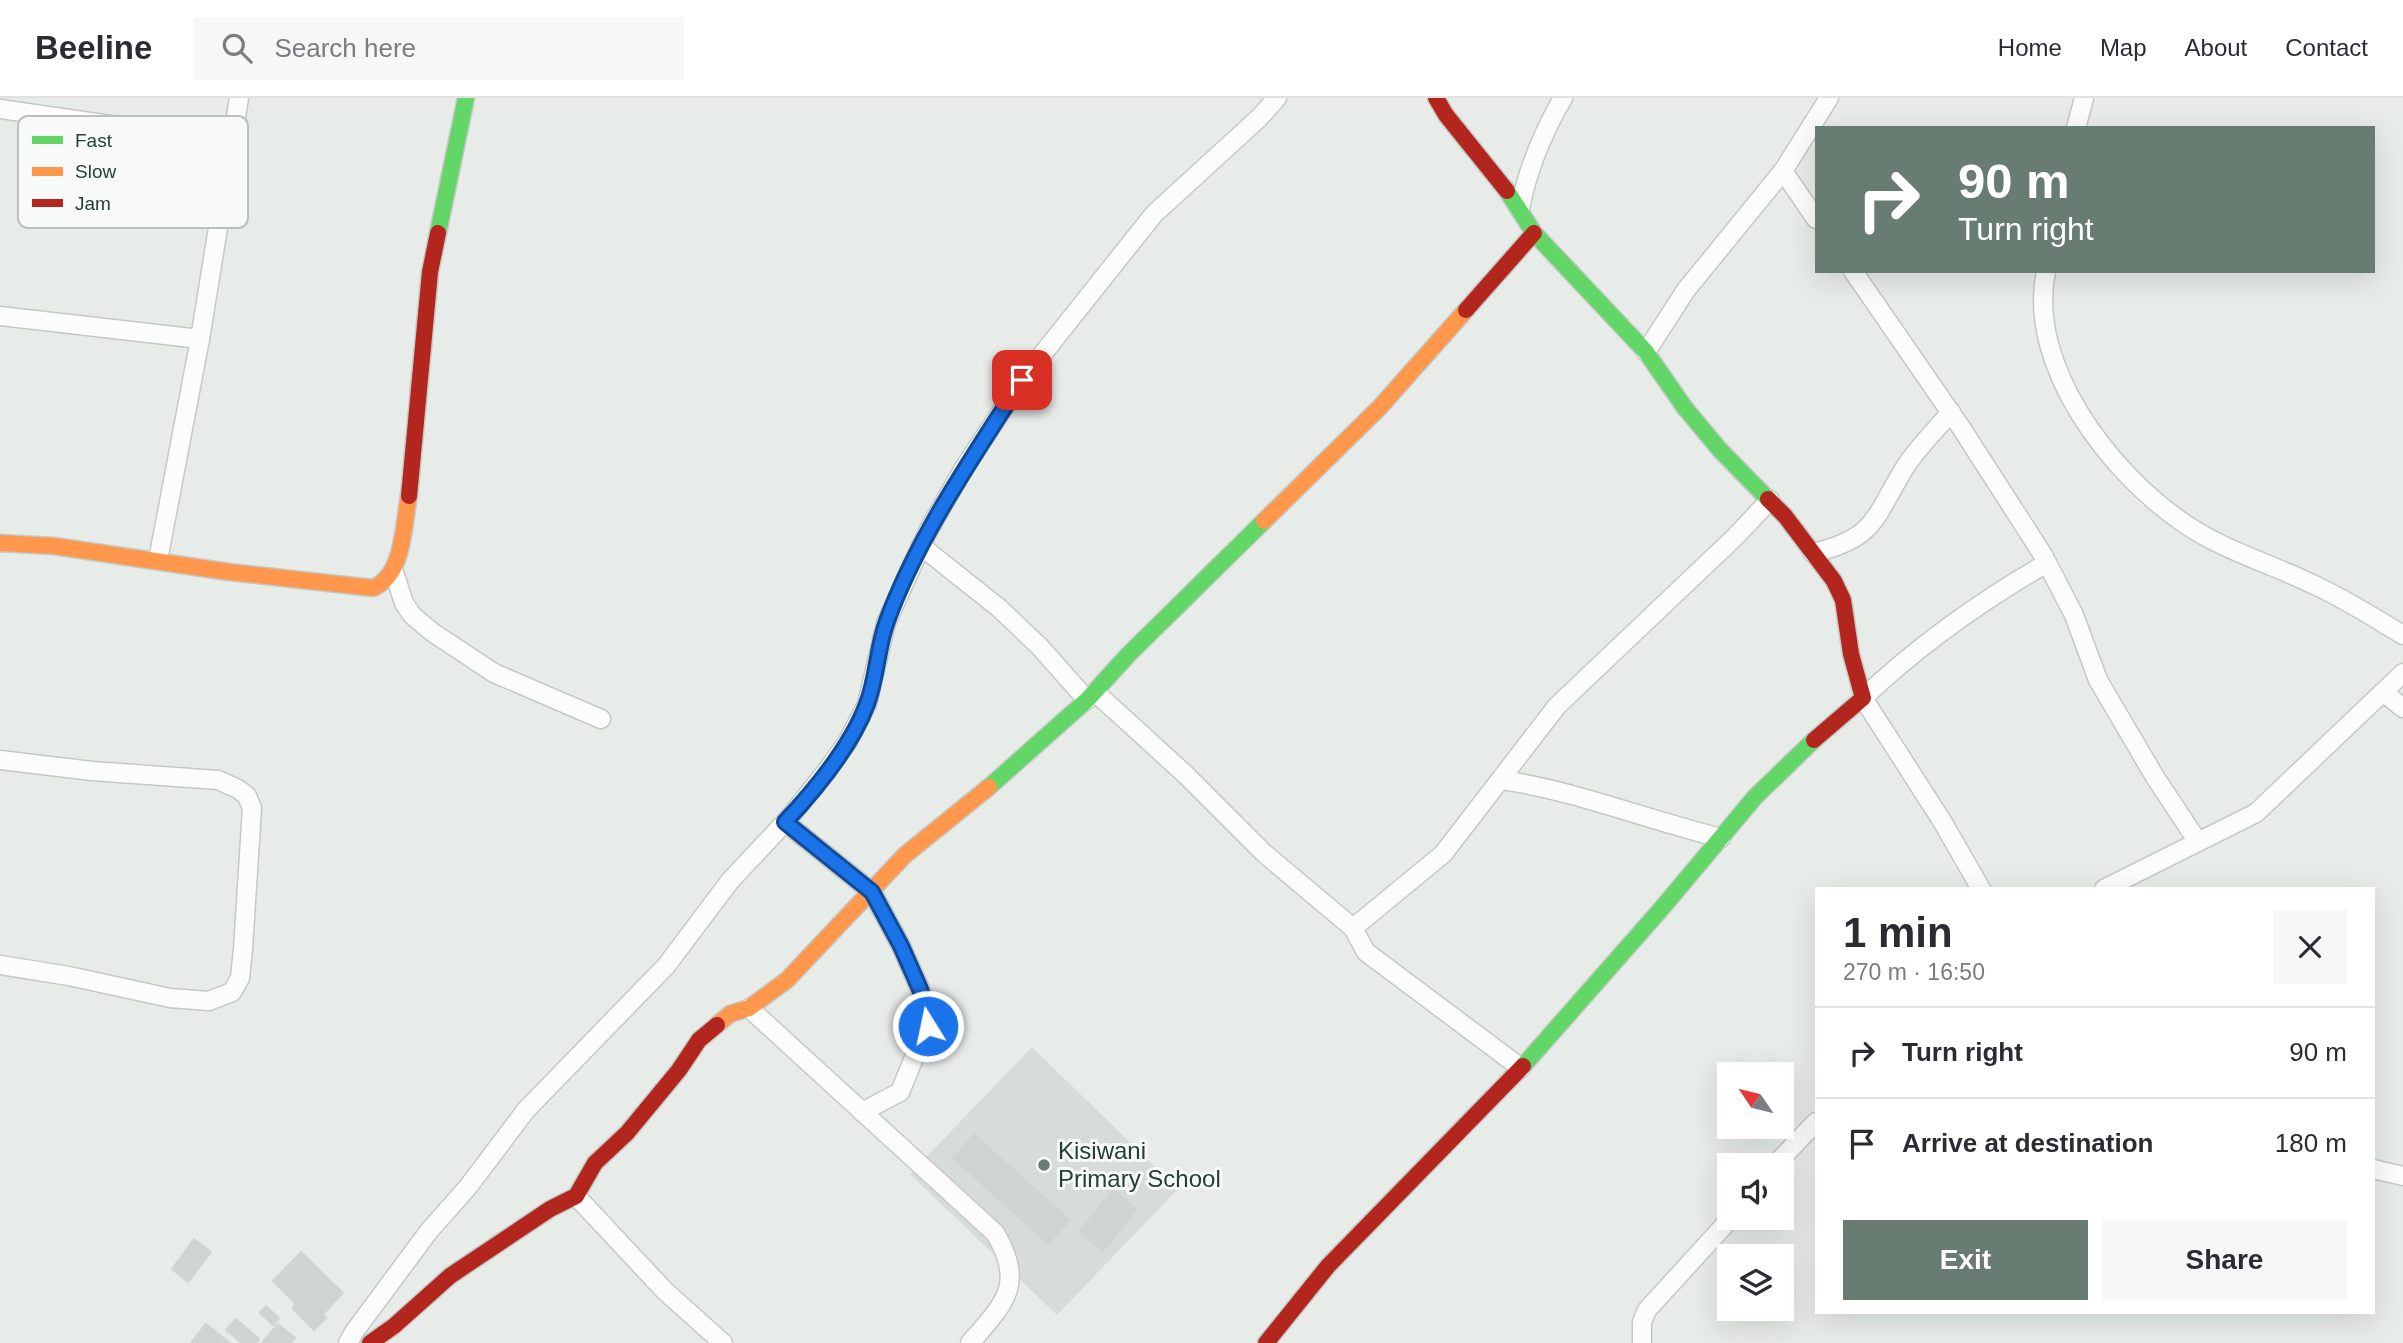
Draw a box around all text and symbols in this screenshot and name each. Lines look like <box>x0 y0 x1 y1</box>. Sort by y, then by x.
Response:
search box <box>194 17 684 80</box>
text: Beeline <box>35 29 152 66</box>
icon: search <box>218 29 256 67</box>
text: Search here <box>274 33 416 63</box>
text: Home <box>1998 34 2062 61</box>
text: Map <box>2100 34 2147 61</box>
text: About <box>2185 34 2247 61</box>
text: Contact <box>2285 34 2368 61</box>
legend <box>18 116 248 228</box>
text: Fast <box>75 130 113 151</box>
icon: right <box>1843 154 1934 245</box>
text: 90 m <box>1958 154 2070 208</box>
text: Slow <box>75 161 116 182</box>
text: Jam <box>75 193 111 214</box>
text: Turn right <box>1958 211 2094 247</box>
pin <box>992 350 1052 410</box>
icon: arrive <box>1003 361 1041 399</box>
text: 1 min <box>1843 909 1953 956</box>
button: close <box>2273 910 2347 984</box>
text: 270 m · 16:50 <box>1843 959 1985 985</box>
position arrow <box>891 989 965 1063</box>
icon: right <box>1843 1034 1881 1072</box>
text: Turn right <box>1902 1037 2023 1067</box>
text: 90 m <box>2289 1037 2347 1067</box>
north arrow <box>1717 1062 1794 1139</box>
map controls <box>1717 1062 1794 1321</box>
icon: arrive <box>1843 1125 1881 1163</box>
text: Arrive at destination <box>1902 1128 2153 1158</box>
text: 180 m <box>2275 1128 2347 1158</box>
place label: Kisiwani Primary School <box>1058 1137 1221 1192</box>
button: sound <box>1717 1153 1794 1230</box>
marker: Kisiwani Primary School <box>1036 1157 1052 1173</box>
button: Exit <box>1843 1220 2088 1300</box>
button: Share <box>2102 1220 2347 1300</box>
button: layers <box>1717 1244 1794 1321</box>

